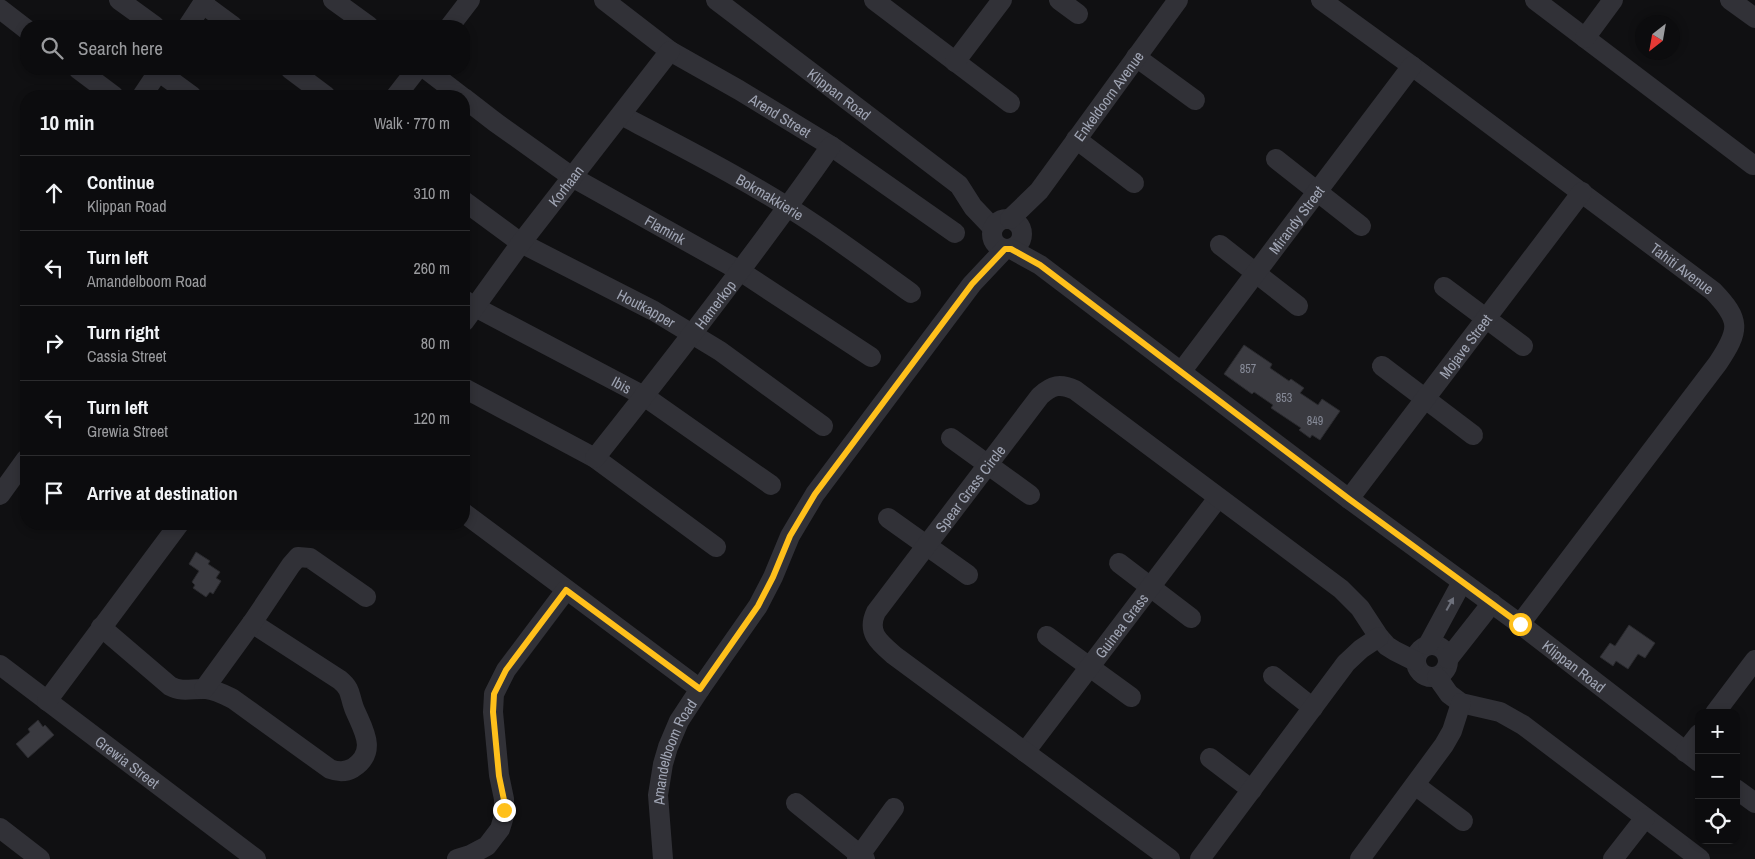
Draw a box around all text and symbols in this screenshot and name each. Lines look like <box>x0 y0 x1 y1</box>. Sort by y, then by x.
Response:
north arrow <box>1635 15 1680 60</box>
search box <box>20 20 470 75</box>
icon: search <box>38 34 66 62</box>
text: Search here <box>78 35 163 61</box>
street label: Enkeldoorn Avenue <box>1068 46 1148 145</box>
street label: Klippan Road <box>803 63 875 125</box>
street label: Arend Street <box>744 88 816 142</box>
text: 10 min <box>40 108 95 137</box>
text: Walk · 770 m <box>374 112 450 134</box>
street label: Korhaan <box>543 161 588 210</box>
street label: Bokmakkierie <box>733 168 808 225</box>
text: Continue <box>87 169 155 195</box>
icon: ahead <box>40 179 68 207</box>
street label: Mirandy Street <box>1263 181 1329 258</box>
text: 310 m <box>414 182 450 204</box>
text: Klippan Road <box>87 195 167 217</box>
street label: Flamink <box>641 209 690 250</box>
street label: Tahiti Avenue <box>1646 237 1719 299</box>
text: Turn left <box>87 244 148 270</box>
icon: left <box>40 254 68 282</box>
text: 260 m <box>414 257 450 279</box>
text: Amandelboom Road <box>87 270 207 292</box>
street label: Hamerkop <box>689 275 741 333</box>
street label: Houtkapper <box>614 283 680 332</box>
street label: Mojave Street <box>1434 309 1497 383</box>
text: Turn right <box>87 319 159 345</box>
icon: right <box>40 329 68 357</box>
text: 80 m <box>421 332 450 354</box>
text: Cassia Street <box>87 345 167 367</box>
house number: 857 <box>1240 361 1257 377</box>
street label: Ibis <box>608 370 636 398</box>
house number: 853 <box>1276 390 1292 406</box>
text: Turn left <box>87 394 148 420</box>
icon: left <box>40 404 68 432</box>
text: 120 m <box>414 407 450 429</box>
house number: 849 <box>1307 413 1323 429</box>
text: Grewia Street <box>87 420 168 442</box>
street label: Spear Grass Circle <box>930 440 1010 536</box>
icon: arrive <box>40 479 68 507</box>
text: Arrive at destination <box>87 480 238 506</box>
street label: Guinea Grass <box>1090 589 1153 662</box>
one-way arrow <box>1446 597 1454 612</box>
route start <box>1509 613 1532 636</box>
street label: Klippan Road <box>1538 635 1610 697</box>
street label: Amandelboom Road <box>647 695 701 807</box>
map controls <box>1695 709 1740 844</box>
button: + <box>1695 709 1740 754</box>
street label: Grewia Street <box>91 730 165 793</box>
button: − <box>1695 754 1740 799</box>
route end <box>493 799 516 822</box>
button: locate <box>1695 799 1740 844</box>

